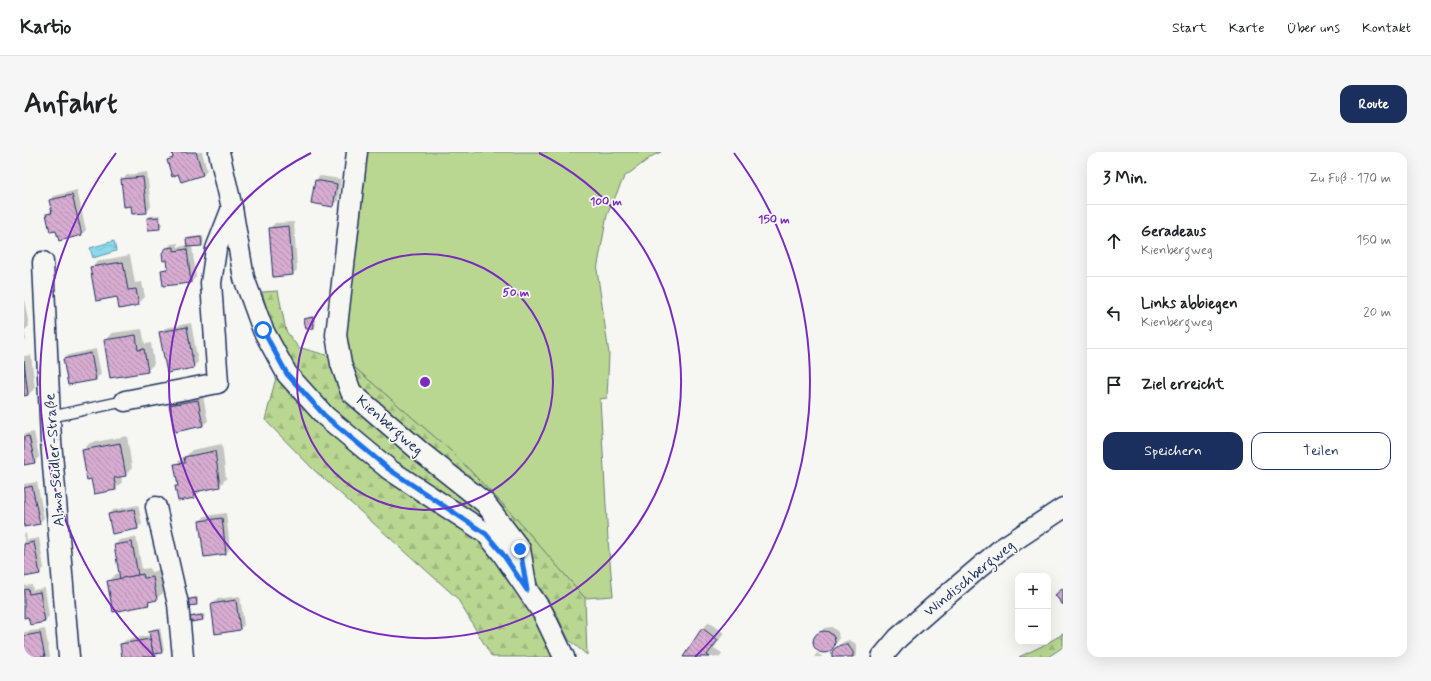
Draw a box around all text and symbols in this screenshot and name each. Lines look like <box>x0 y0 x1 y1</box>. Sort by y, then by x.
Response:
text: Kartio <box>20 15 71 40</box>
text: Start <box>1172 19 1207 37</box>
text: Karte <box>1229 19 1264 37</box>
text: Über uns <box>1286 19 1340 37</box>
text: Kontakt <box>1362 19 1411 37</box>
button: Route <box>1340 85 1407 123</box>
text: Anfahrt <box>24 86 117 123</box>
text: 3 Min. <box>1103 167 1147 189</box>
text: Zu Fuß · 170 m <box>1309 170 1391 187</box>
text: 100 m <box>590 194 623 210</box>
text: 150 m <box>758 212 790 228</box>
text: Geradeaus <box>1141 222 1206 242</box>
icon: ahead <box>1103 230 1125 252</box>
text: 150 m <box>1357 232 1391 249</box>
text: Kienbergweg <box>1141 242 1213 259</box>
text: 50 m <box>503 285 530 301</box>
text: Links abbiegen <box>1141 294 1238 314</box>
icon: left <box>1103 302 1125 324</box>
text: 20 m <box>1363 304 1391 321</box>
text: Kienbergweg <box>1141 314 1213 331</box>
route start <box>254 321 272 339</box>
icon: arrive <box>1103 374 1125 396</box>
centre of rings <box>418 375 432 389</box>
text: Ziel erreicht <box>1141 375 1224 395</box>
street label: Kienbergweg <box>351 391 427 461</box>
street label: Alma Seidler-Straße <box>40 392 70 527</box>
button: Speichern <box>1103 432 1243 470</box>
button: Teilen <box>1251 432 1391 470</box>
street label: Windischbergweg <box>920 536 1020 622</box>
route end <box>511 540 529 558</box>
map controls <box>1015 573 1051 645</box>
button: + <box>1015 573 1051 609</box>
button: − <box>1015 609 1051 645</box>

